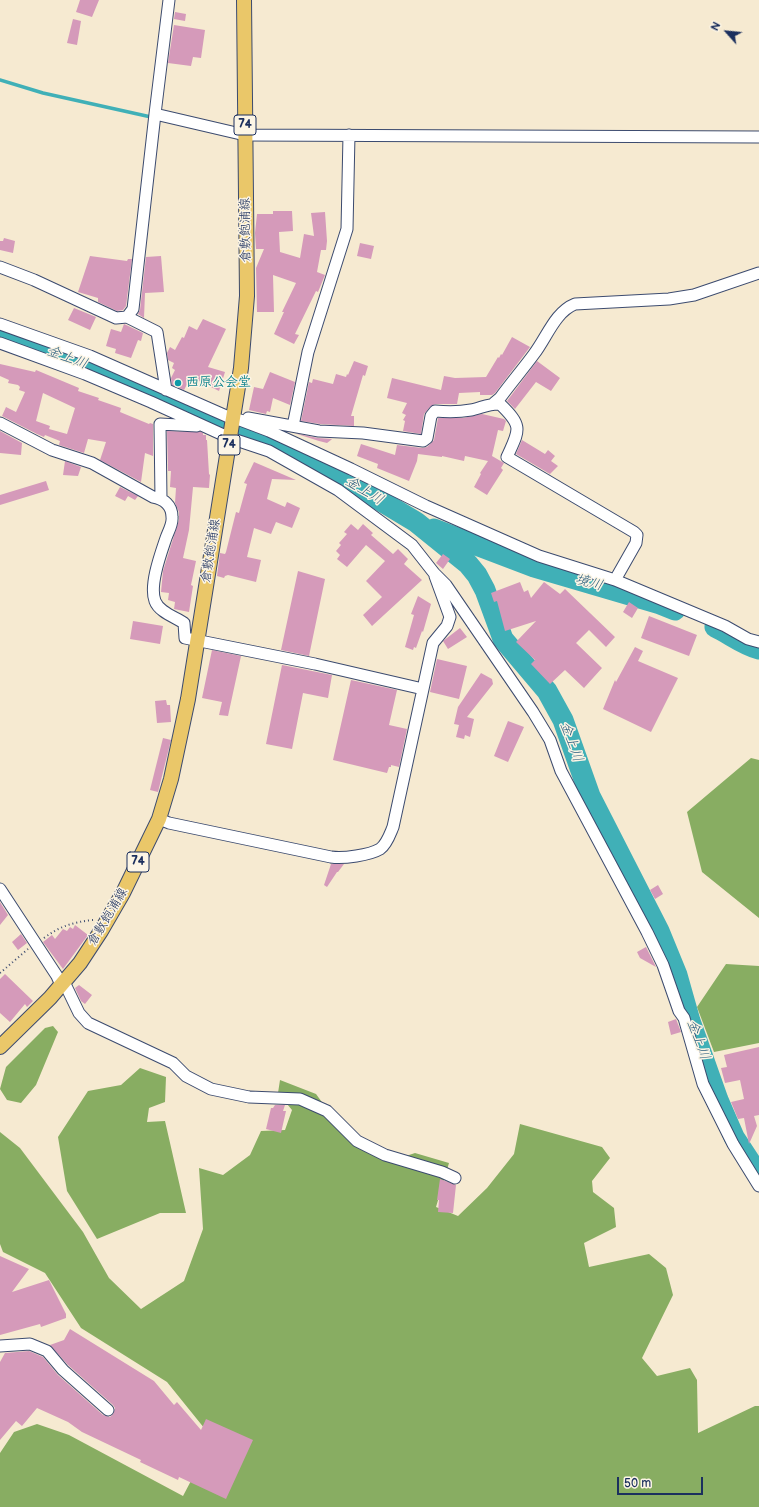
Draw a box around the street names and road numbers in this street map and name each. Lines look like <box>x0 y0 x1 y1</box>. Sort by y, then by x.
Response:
road number: 74 <box>234 115 256 135</box>
street label: 倉敷飽浦線 <box>238 197 254 263</box>
road number: 74 <box>218 435 240 455</box>
street label: 倉敷飽浦線 <box>198 518 224 584</box>
road number: 74 <box>127 852 149 872</box>
street label: 倉敷飽浦線 <box>85 885 131 949</box>

